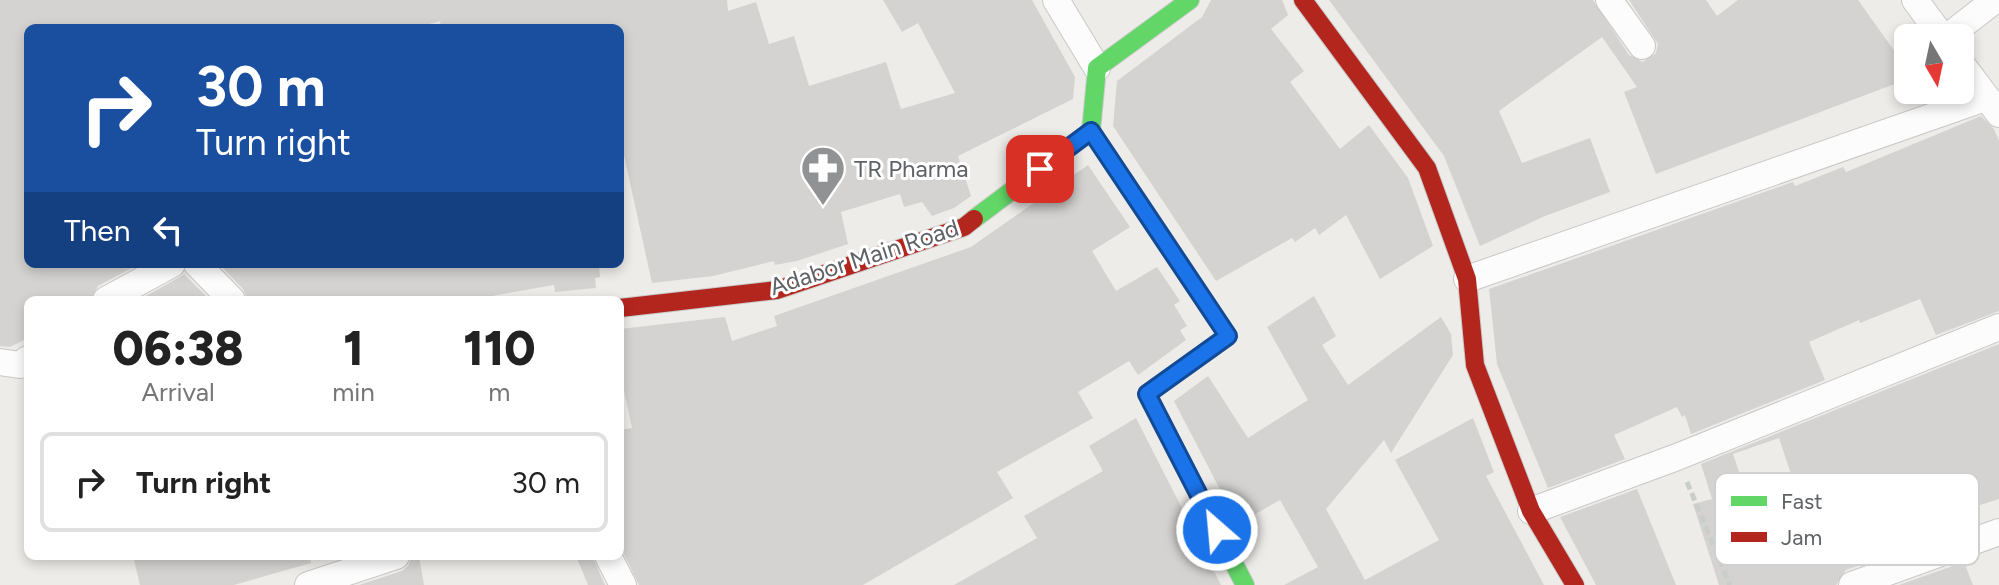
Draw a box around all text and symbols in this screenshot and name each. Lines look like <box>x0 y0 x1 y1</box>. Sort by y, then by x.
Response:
north arrow <box>1894 24 1974 104</box>
map controls <box>1894 24 1974 104</box>
text: 30 m <box>196 53 326 120</box>
icon: right <box>64 56 168 160</box>
text: Turn right <box>196 121 351 164</box>
pin <box>1006 135 1074 203</box>
pharmacy icon: TR Pharma <box>799 144 847 207</box>
icon: arrive <box>1018 147 1062 191</box>
place label: TR Pharma <box>854 154 969 183</box>
icon: left <box>146 208 190 252</box>
text: Then <box>64 212 130 249</box>
street label: Adabor Main Road <box>766 213 962 301</box>
text: 06:38 <box>112 319 244 377</box>
text: 1 <box>343 319 364 377</box>
text: 110 <box>463 319 536 377</box>
text: Arrival <box>141 376 215 408</box>
text: min <box>332 376 375 408</box>
text: m <box>488 376 510 408</box>
icon: right <box>68 460 112 504</box>
text: Turn right <box>136 464 271 501</box>
text: 30 m <box>512 464 580 501</box>
legend <box>1715 473 1979 565</box>
position arrow <box>1175 488 1259 572</box>
text: Fast <box>1781 488 1823 515</box>
text: Jam <box>1781 524 1822 551</box>

